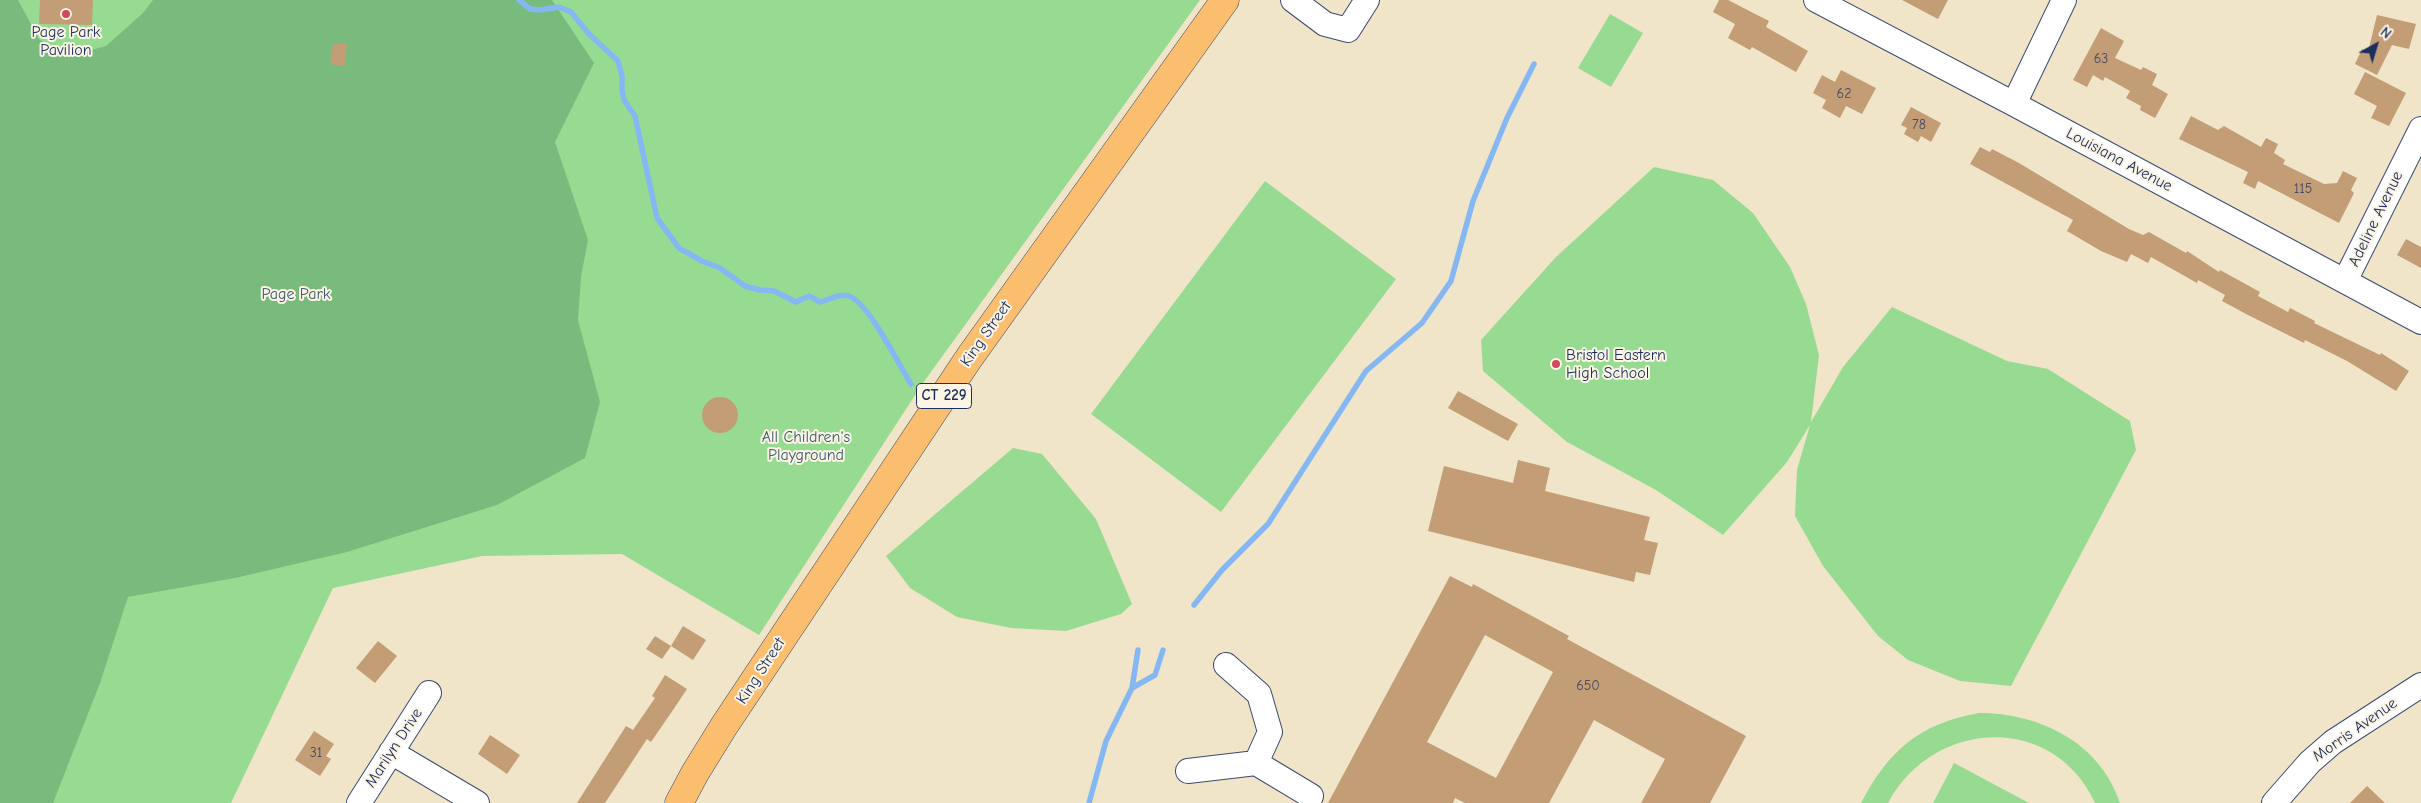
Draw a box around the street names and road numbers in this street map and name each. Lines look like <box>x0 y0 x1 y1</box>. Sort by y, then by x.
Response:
street label: Louisiana Avenue <box>2063 124 2175 196</box>
street label: Adeline Avenue <box>2345 168 2407 270</box>
street label: King Street <box>957 298 1015 370</box>
road number: CT 229 <box>916 384 972 408</box>
street label: King Street <box>732 634 790 708</box>
street label: Morris Avenue <box>2309 694 2401 766</box>
street label: Marilyn Drive <box>361 705 427 791</box>

